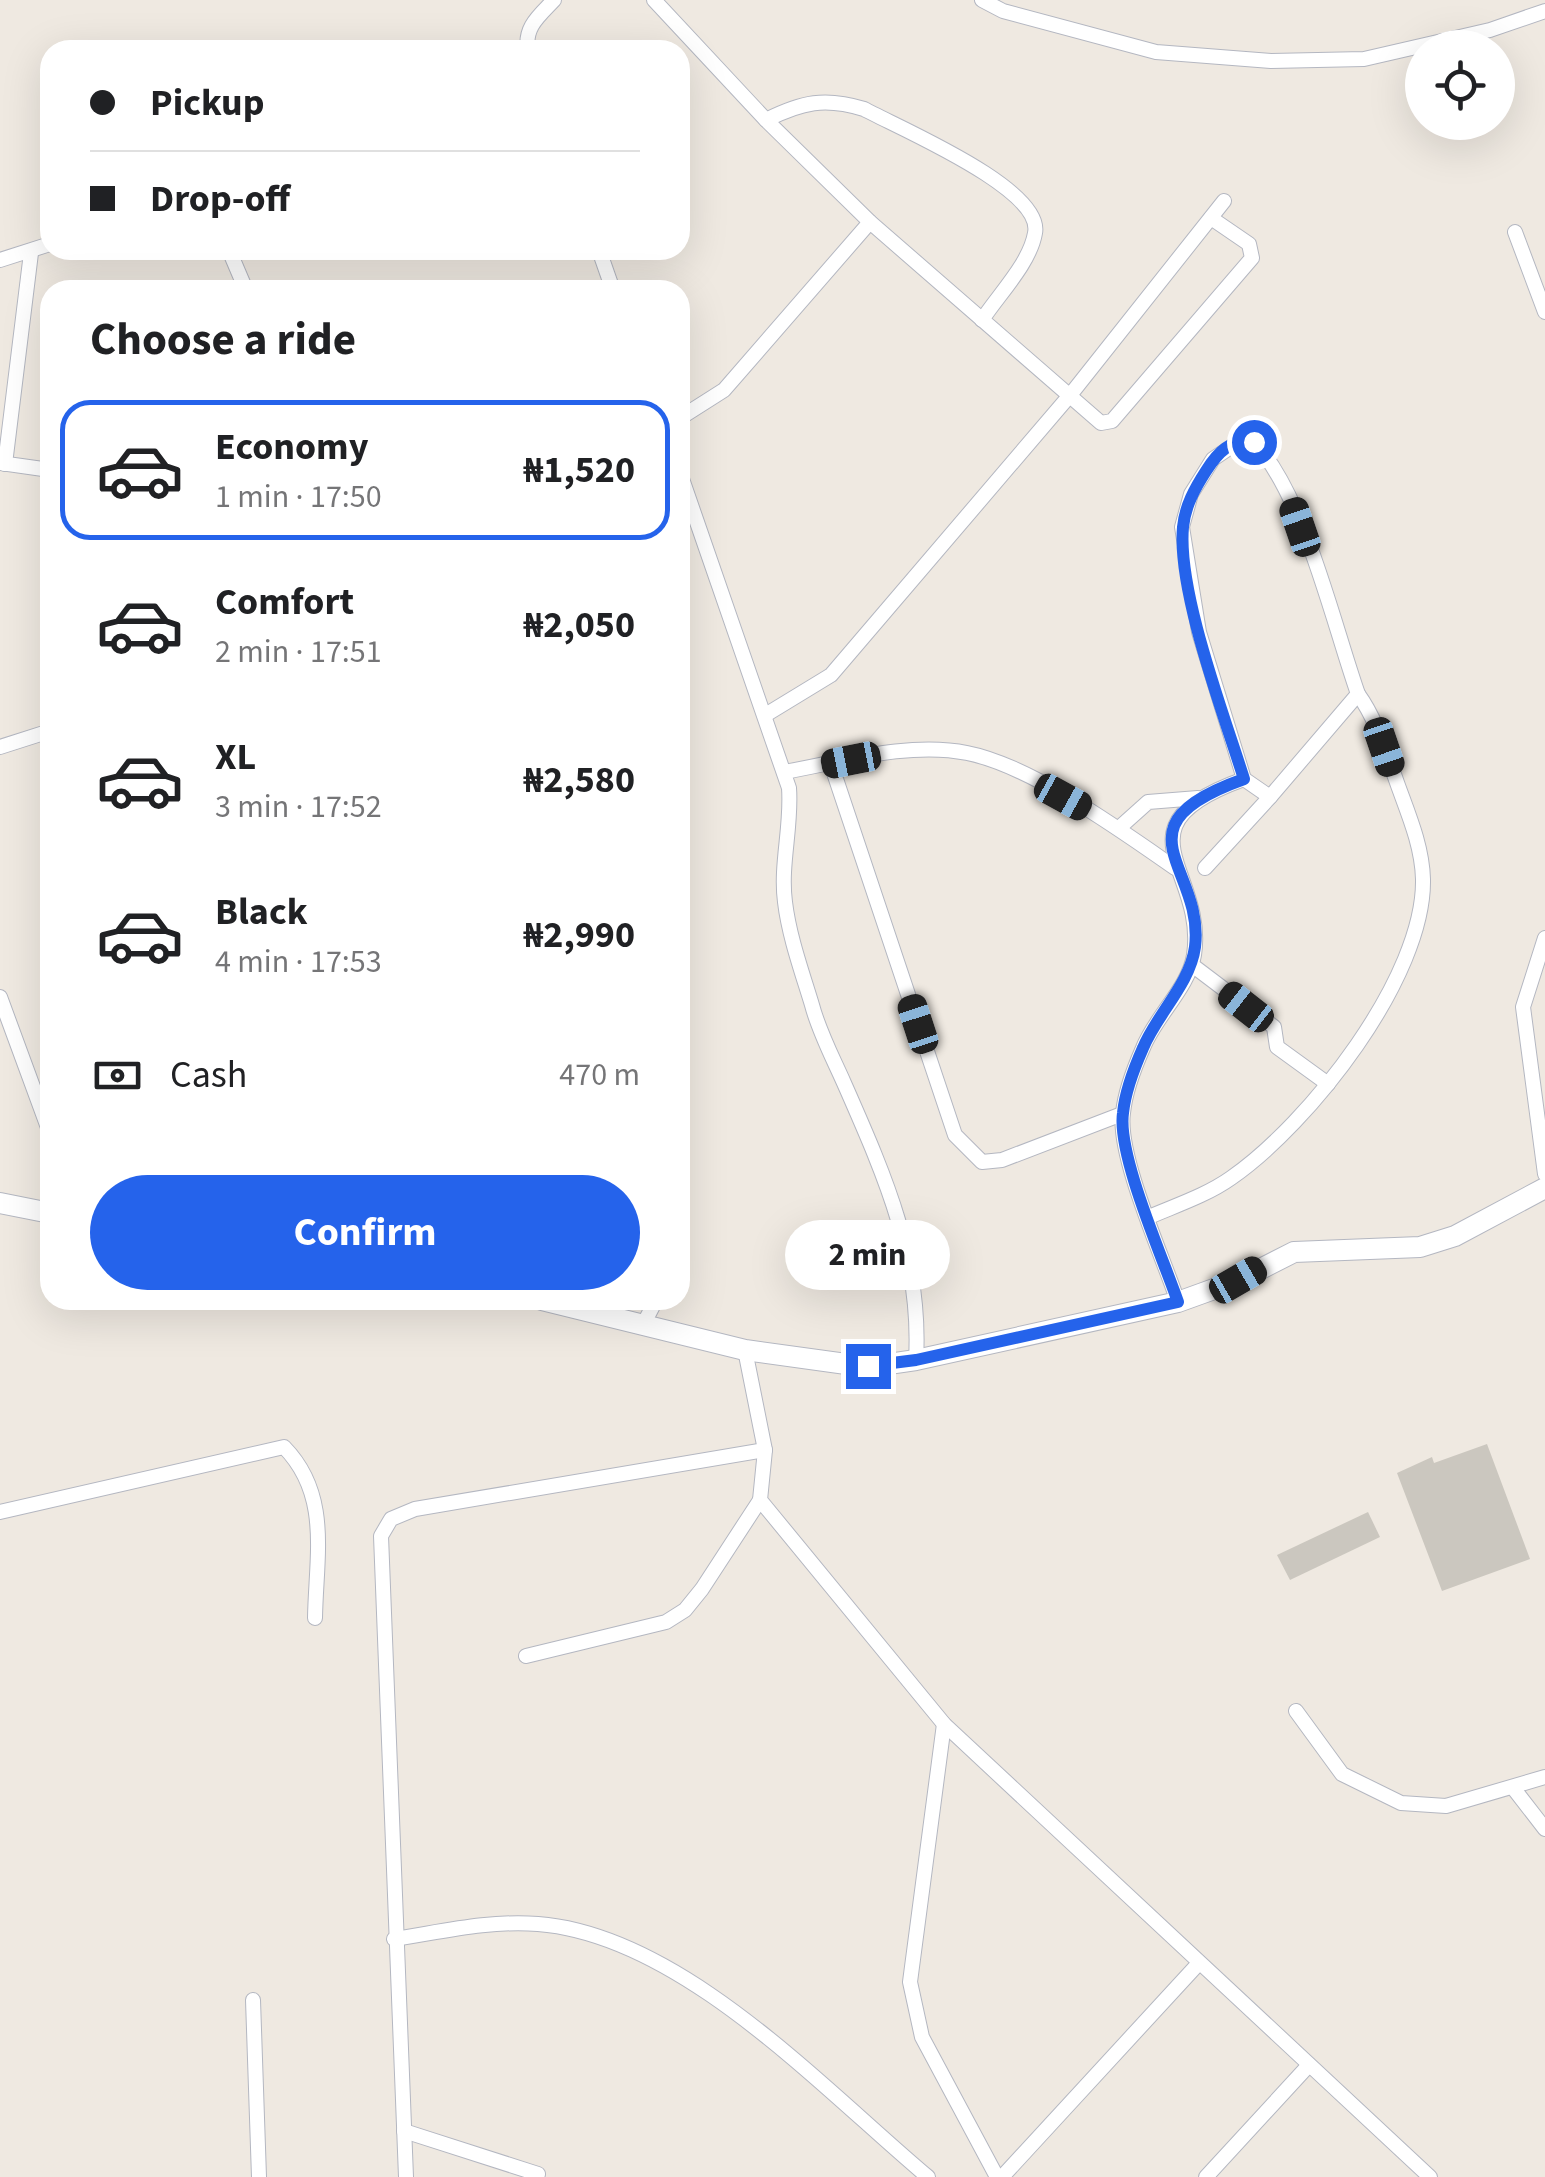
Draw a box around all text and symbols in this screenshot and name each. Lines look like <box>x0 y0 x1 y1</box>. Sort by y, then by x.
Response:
map controls <box>1405 30 1515 140</box>
button: locate <box>1405 30 1515 140</box>
text: Pickup <box>150 76 264 130</box>
text: Drop-off <box>150 172 290 226</box>
text: Choose a ride <box>90 308 356 372</box>
text: Economy <box>215 420 368 474</box>
route start <box>1232 420 1277 465</box>
icon: car <box>95 425 185 515</box>
text: ₦1,520 <box>523 443 635 497</box>
text: 1 min · 17:50 <box>215 474 382 520</box>
car <box>1276 494 1324 560</box>
text: Comfort <box>215 575 354 629</box>
icon: car <box>95 580 185 670</box>
text: ₦2,050 <box>523 598 635 652</box>
text: 2 min · 17:51 <box>215 629 382 675</box>
car <box>1360 714 1408 780</box>
text: XL <box>215 730 256 784</box>
icon: car <box>95 735 185 825</box>
car <box>819 740 883 780</box>
text: ₦2,580 <box>523 753 635 807</box>
car <box>1029 769 1097 825</box>
text: 3 min · 17:52 <box>215 784 382 830</box>
text: Black <box>215 885 308 939</box>
icon: car <box>95 890 185 980</box>
text: ₦2,990 <box>523 908 635 962</box>
text: 4 min · 17:53 <box>215 939 382 985</box>
car <box>1213 977 1279 1037</box>
car <box>894 991 942 1057</box>
icon: cash <box>90 1048 145 1103</box>
text: Cash <box>170 1048 247 1102</box>
text: 470 m <box>559 1052 640 1098</box>
button: Confirm <box>90 1175 640 1290</box>
callout: 2 min <box>786 1221 950 1291</box>
text: 2 min <box>829 1232 906 1278</box>
car <box>1205 1252 1271 1308</box>
route end <box>846 1344 891 1389</box>

